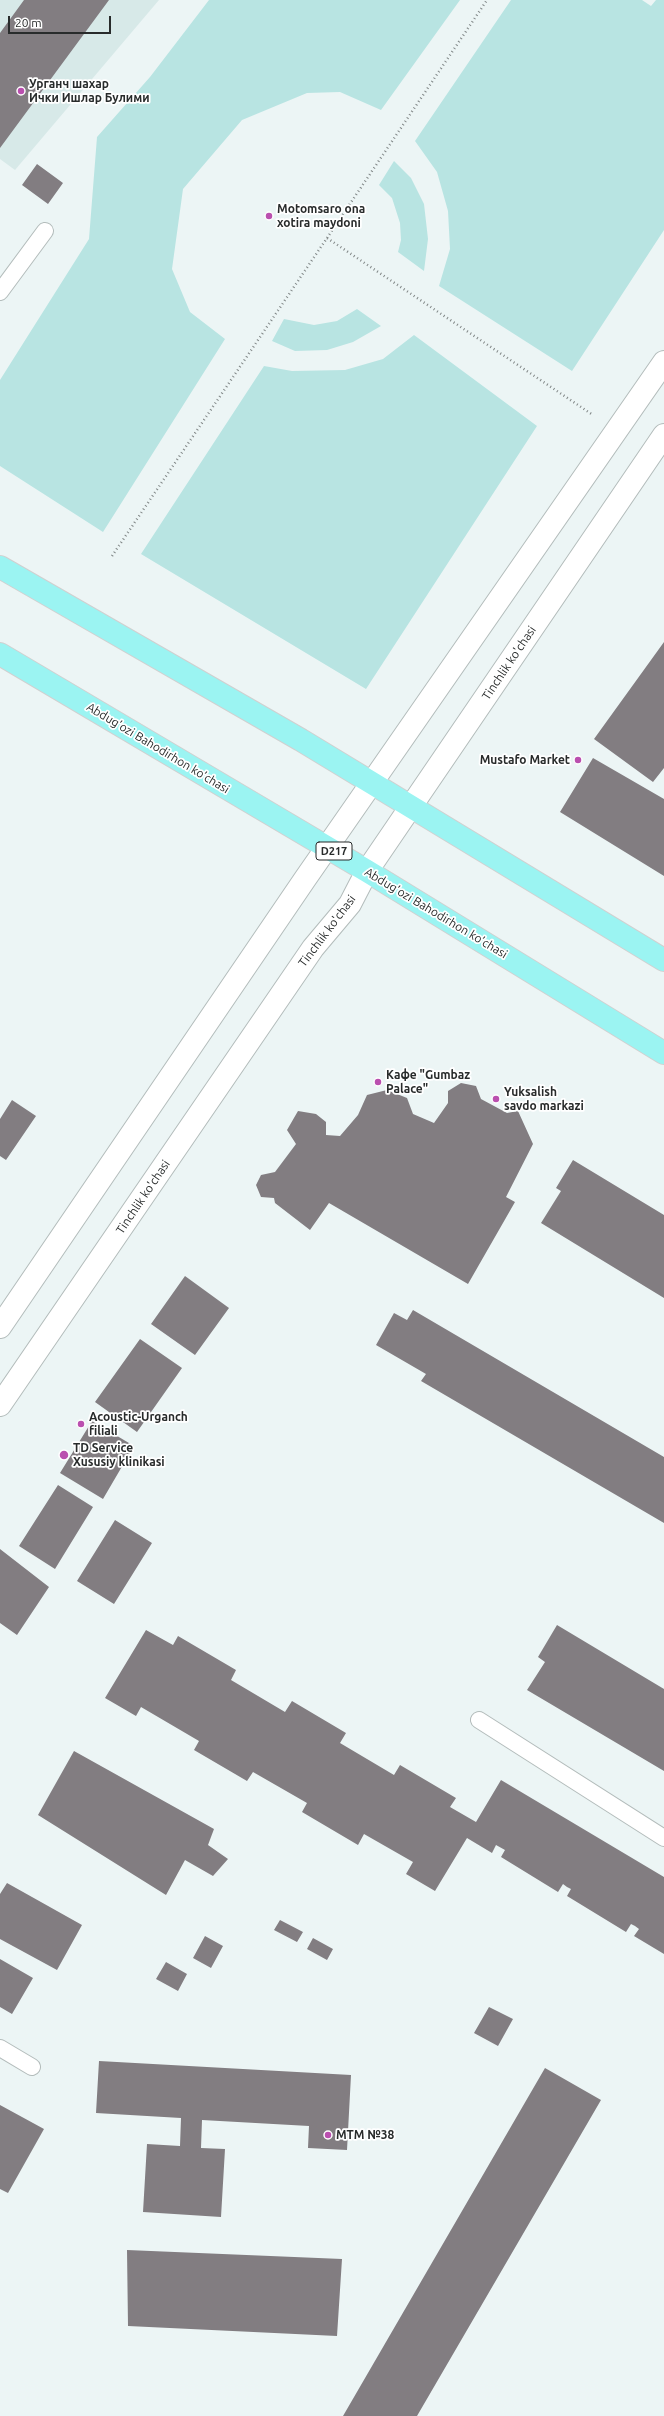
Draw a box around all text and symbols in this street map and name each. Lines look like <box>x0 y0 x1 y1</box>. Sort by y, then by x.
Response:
scale bar <box>10 8 113 34</box>
text: 20 m <box>15 16 42 29</box>
place label: Урганч шахар Ички Ишлар Булими <box>29 77 150 105</box>
marker: Урганч шахар Ички Ишлар Булими <box>16 86 26 96</box>
place label: Motomsaro ona xotira maydoni <box>277 202 365 230</box>
marker: Motomsaro ona xotira maydoni <box>264 211 274 221</box>
street label: Tinchlik ko'chasi <box>479 623 539 703</box>
street label: Abdug’ozi Bahodirhon ko’chasi <box>84 700 232 796</box>
place label: Mustafo Market <box>480 753 570 767</box>
marker: Mustafo Market <box>573 755 583 765</box>
road number: D217 <box>316 842 352 860</box>
street label: Abdug’ozi Bahodirhon ko’chasi <box>362 865 510 961</box>
street label: Tinchlik ko'chasi <box>295 892 359 970</box>
place label: Кафе "Gumbaz Palace" <box>386 1068 470 1096</box>
marker: Кафе "Gumbaz Palace" <box>373 1077 383 1087</box>
place label: Yuksalish savdo markazi <box>504 1085 584 1113</box>
marker: Yuksalish savdo markazi <box>491 1094 501 1104</box>
street label: Tinchlik ko'chasi <box>113 1157 173 1237</box>
place label: Acoustic-Urganch filiali <box>89 1410 188 1438</box>
marker: Acoustic-Urganch filiali <box>76 1419 86 1429</box>
place label: TD Service Xususiy klinikasi <box>73 1441 165 1469</box>
marker: TD Service Xususiy klinikasi <box>58 1449 70 1461</box>
place label: МТМ №38 <box>336 2128 394 2142</box>
marker: МТМ №38 <box>323 2130 333 2140</box>

